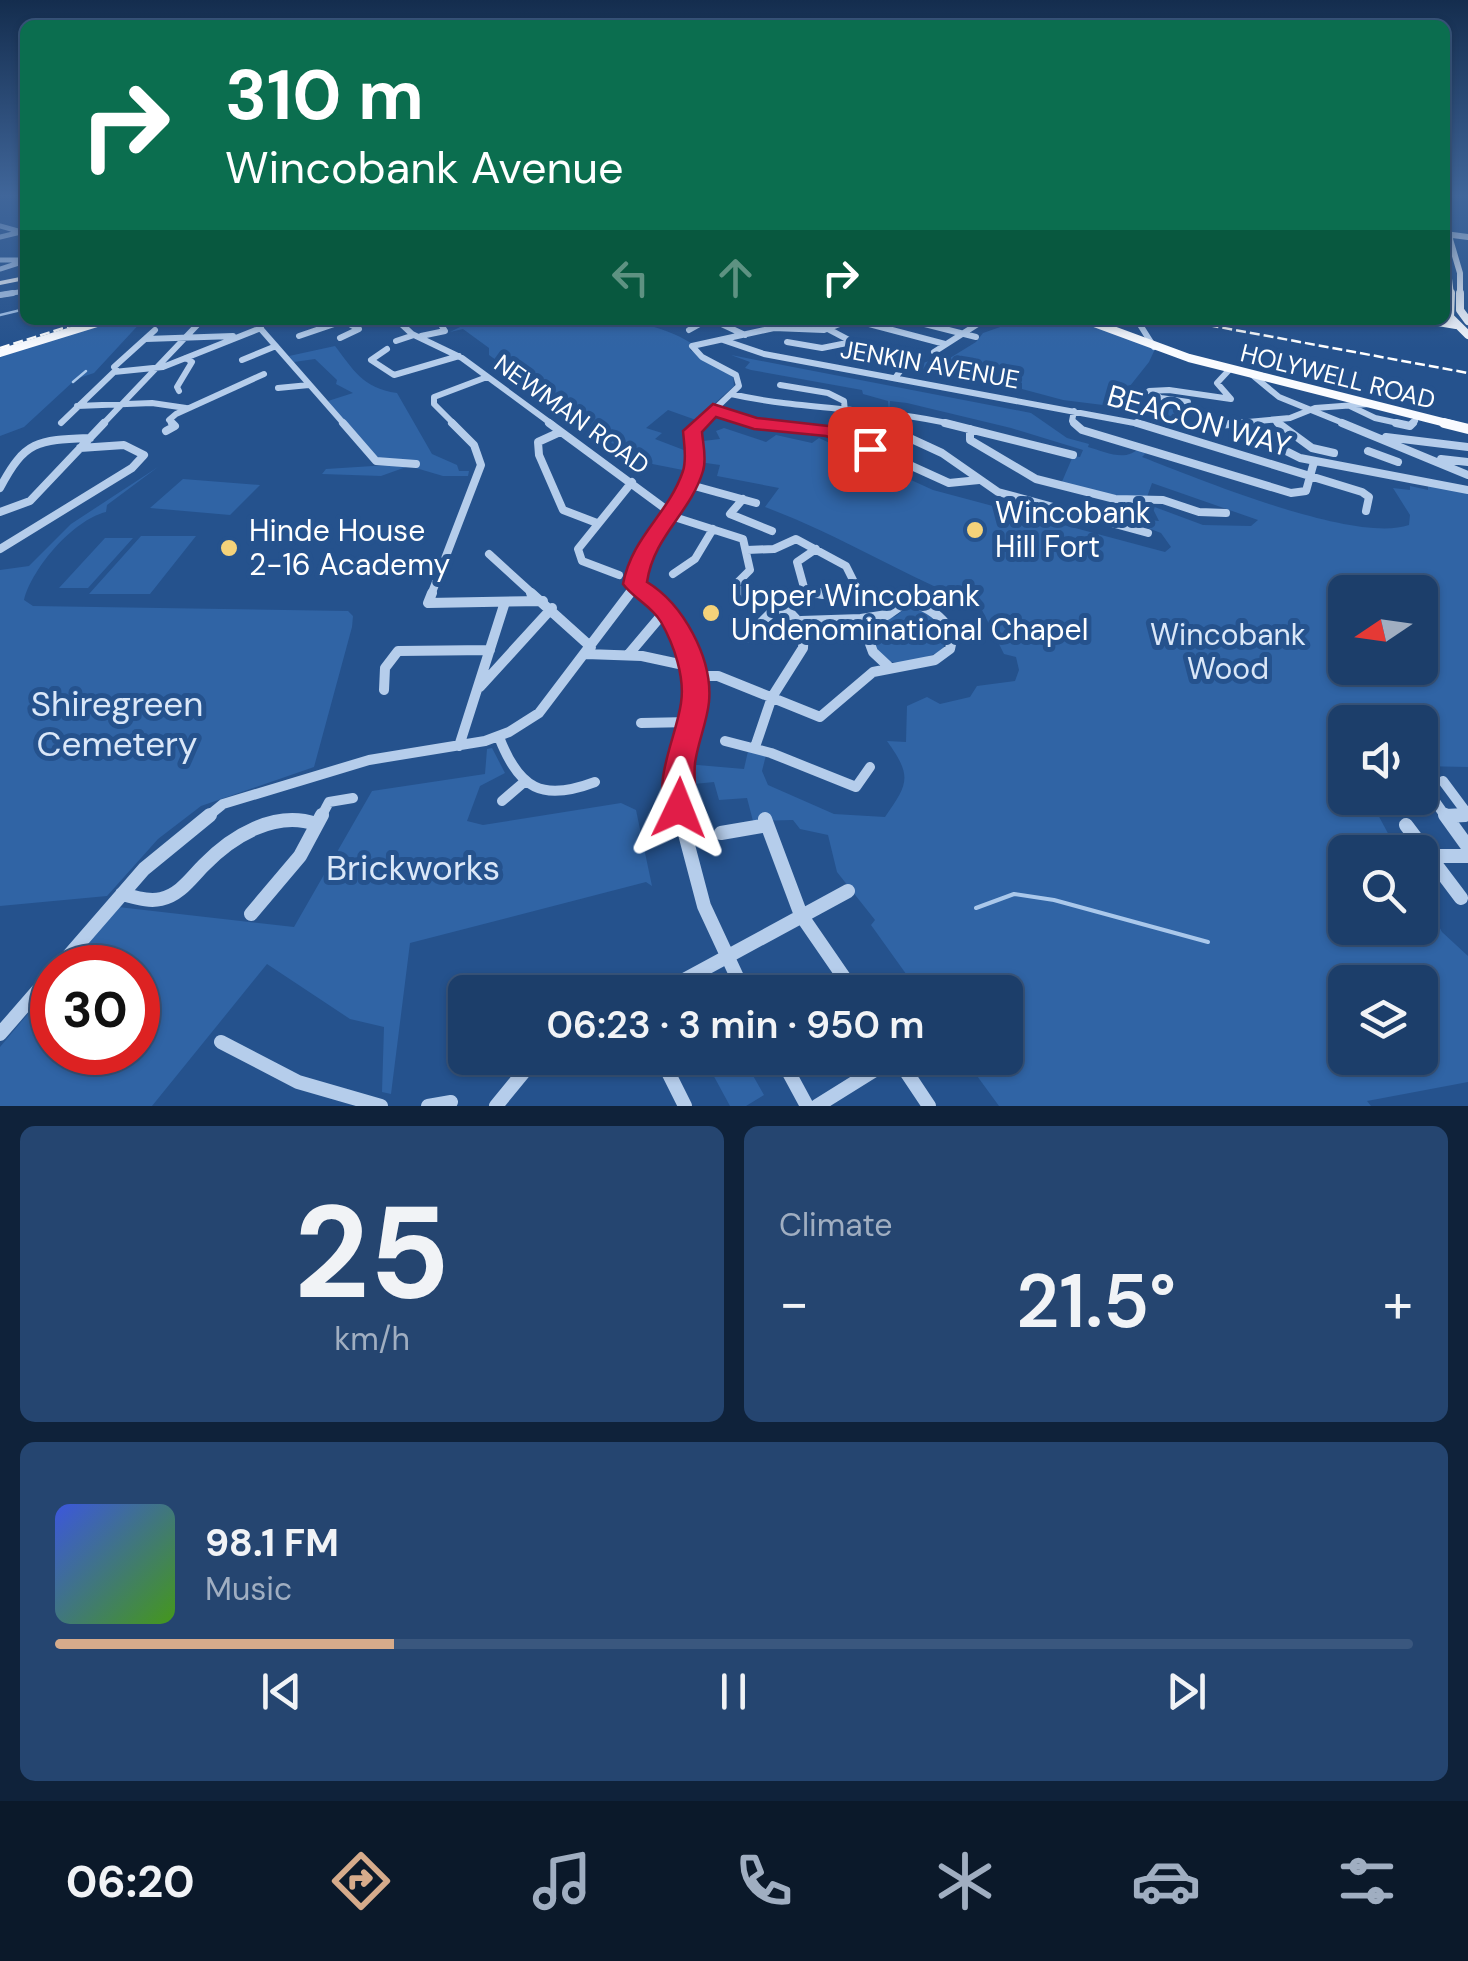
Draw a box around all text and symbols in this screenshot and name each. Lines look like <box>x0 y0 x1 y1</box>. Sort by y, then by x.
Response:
text: 310 m <box>225 50 424 141</box>
icon: right <box>60 60 190 190</box>
text: Wincobank Avenue <box>225 138 624 197</box>
icon: left <box>603 250 658 305</box>
icon: ahead <box>708 250 763 305</box>
icon: right <box>813 250 868 305</box>
street label: JENKIN AVENUE <box>838 333 1022 396</box>
street label: HOLYWELL ROAD <box>1237 336 1439 417</box>
street label: NEWMAN ROAD <box>488 347 656 482</box>
street label: BEACON WAY <box>1103 376 1295 465</box>
pin <box>828 407 913 492</box>
icon: arrive <box>843 422 898 477</box>
place label: Wincobank Hill Fort <box>995 493 1151 566</box>
place label: Hinde House 2-16 Academy <box>249 511 450 584</box>
marker: Wincobank Hill Fort <box>964 519 986 541</box>
marker: Hinde House 2-16 Academy <box>218 537 240 559</box>
north arrow <box>1328 575 1438 685</box>
map controls <box>1328 575 1438 1075</box>
place label: Upper Wincobank Undenominational Chapel <box>731 576 1088 649</box>
marker: Upper Wincobank Undenominational Chapel <box>700 602 722 624</box>
park label: Wincobank Wood <box>1150 615 1306 688</box>
park label: Shiregreen Cemetery <box>31 681 203 767</box>
button: sound <box>1328 705 1438 815</box>
position arrow <box>627 756 731 860</box>
button: search <box>1328 835 1438 945</box>
park label: Brickworks <box>326 845 500 891</box>
speed limit sign: 30 <box>30 945 160 1075</box>
button: layers <box>1328 965 1438 1075</box>
text: 06:23 · 3 min · 950 m <box>546 1000 925 1050</box>
text: 25 <box>294 1168 450 1337</box>
text: Climate <box>779 1204 893 1246</box>
text: 21.5° <box>1016 1253 1176 1350</box>
text: − <box>779 1267 809 1339</box>
text: + <box>1383 1267 1413 1339</box>
text: km/h <box>334 1318 410 1360</box>
text: 98.1 FM <box>205 1518 339 1568</box>
text: Music <box>205 1568 292 1610</box>
icon: previous <box>254 1664 309 1719</box>
icon: pause <box>706 1664 761 1719</box>
icon: next <box>1159 1664 1214 1719</box>
icon: directions <box>326 1846 396 1916</box>
icon: music <box>527 1846 597 1916</box>
icon: phone <box>729 1846 799 1916</box>
icon: climate <box>930 1846 1000 1916</box>
icon: car <box>1131 1846 1201 1916</box>
icon: filters <box>1332 1846 1402 1916</box>
text: 06:20 <box>66 1852 195 1911</box>

